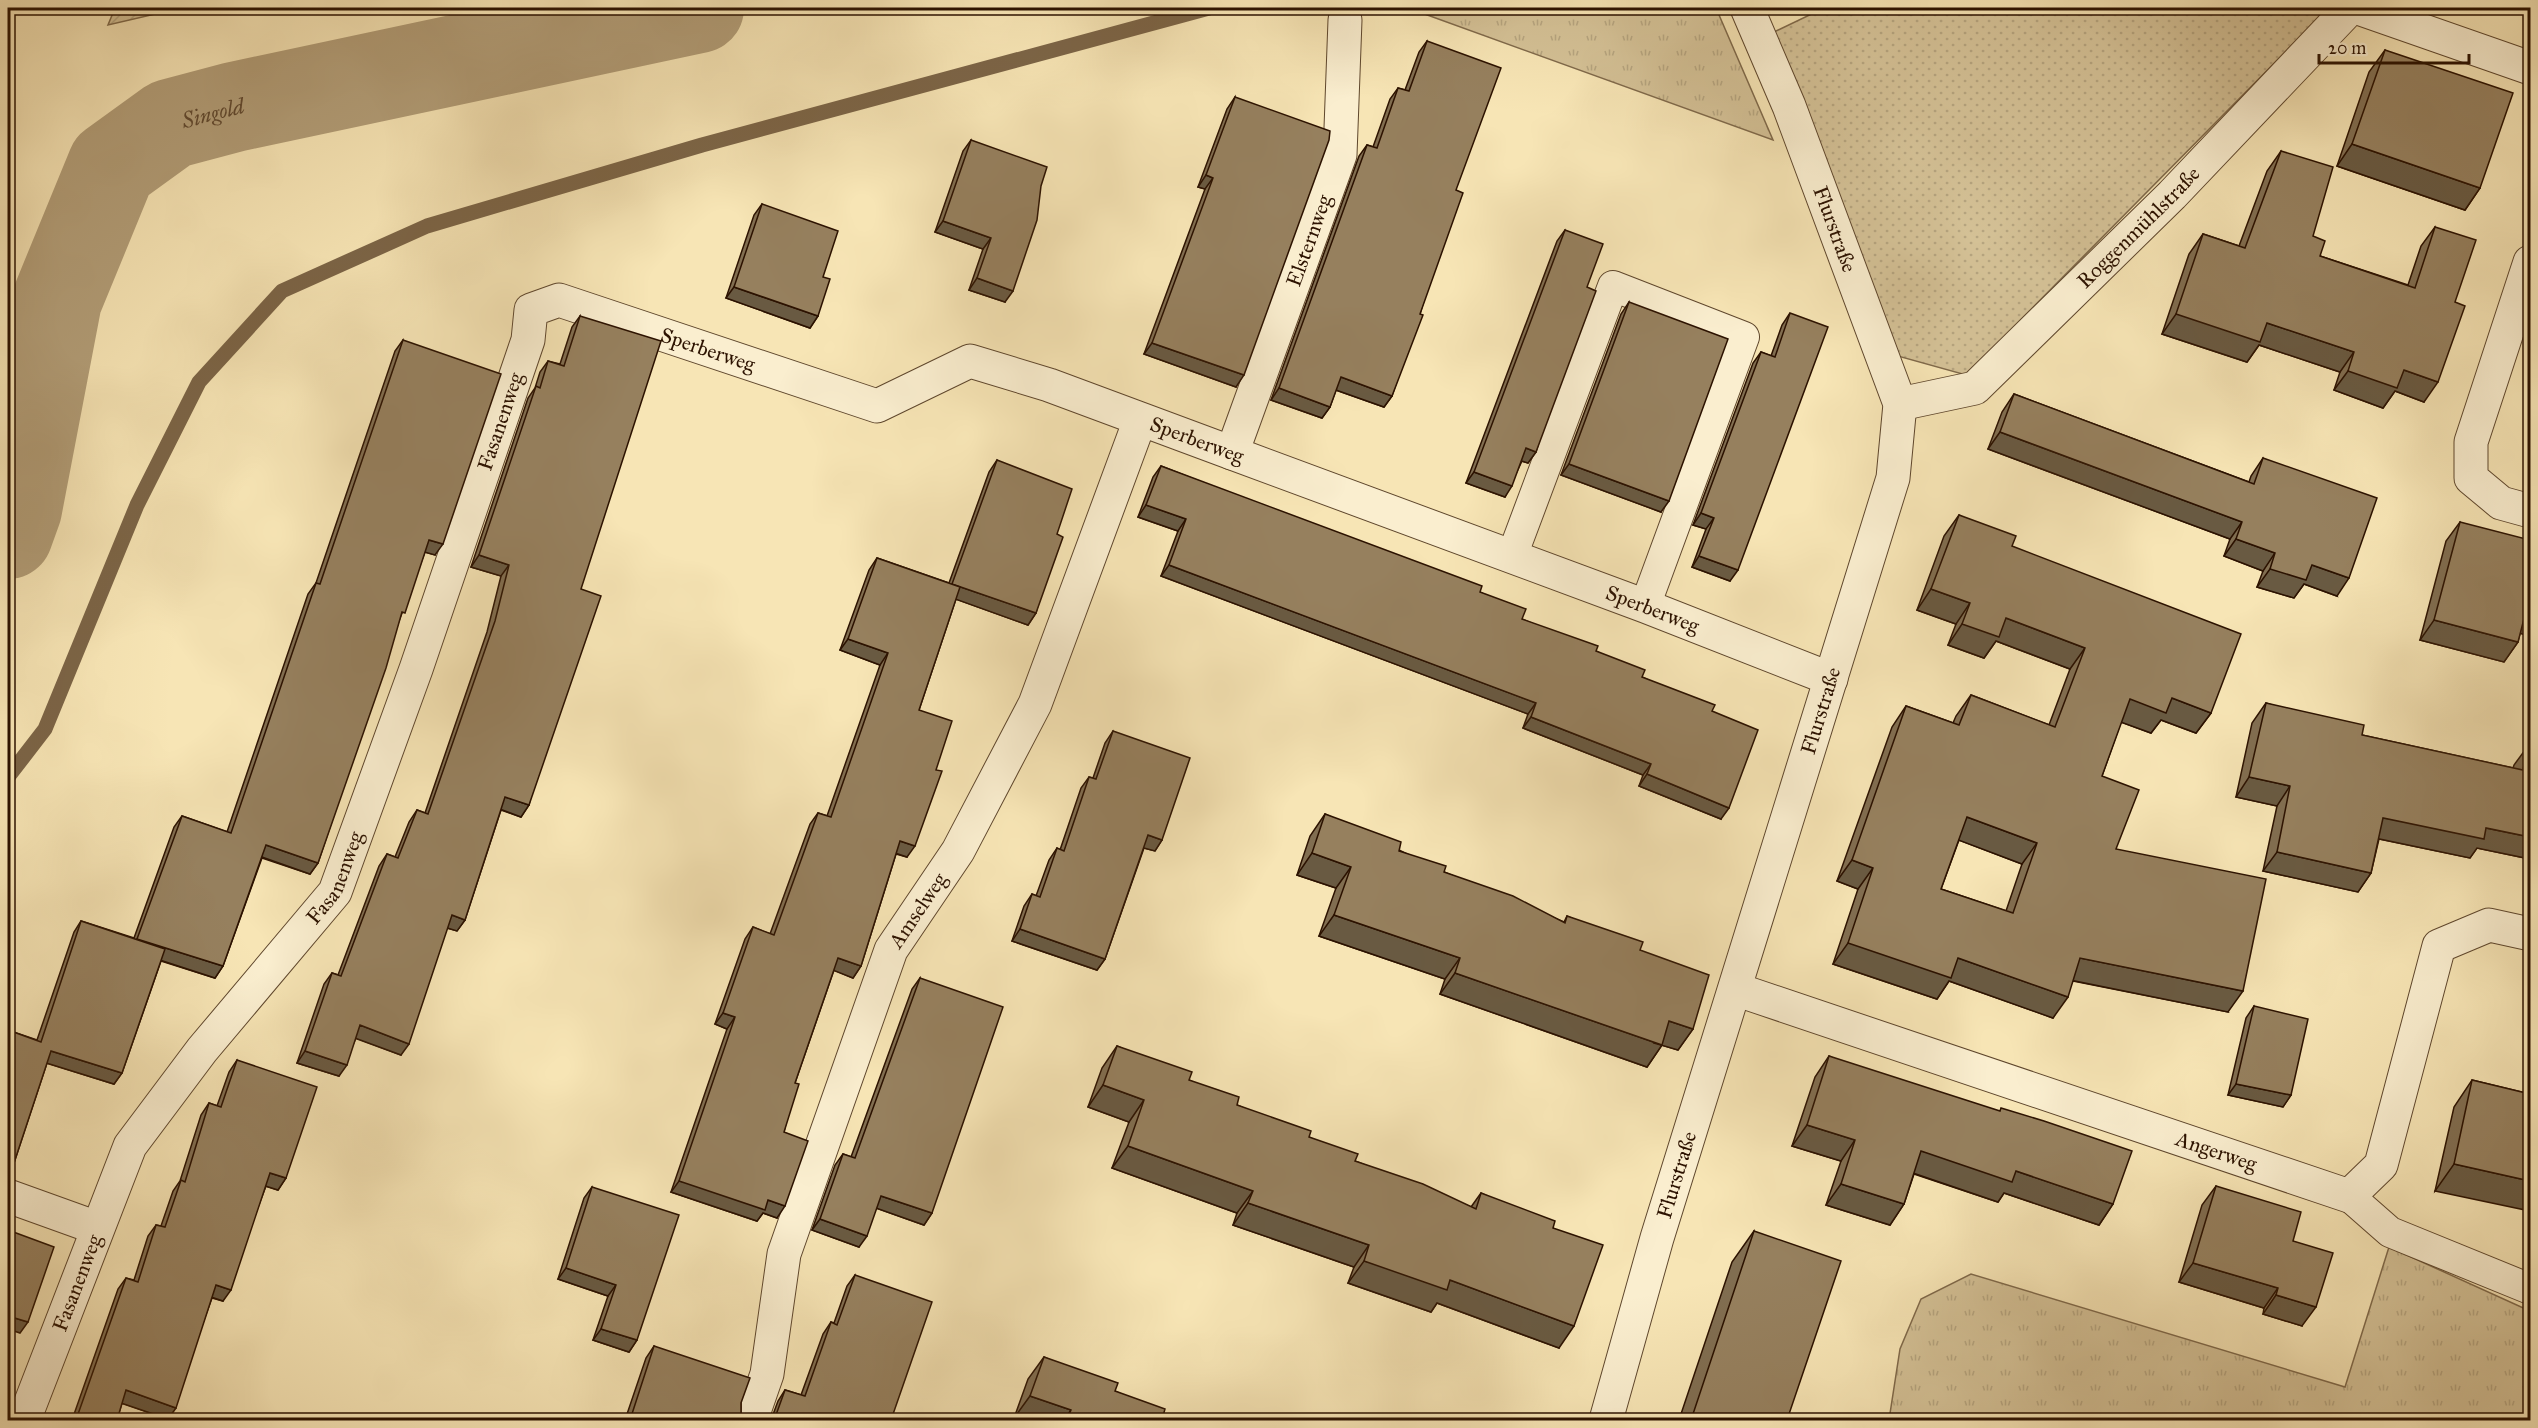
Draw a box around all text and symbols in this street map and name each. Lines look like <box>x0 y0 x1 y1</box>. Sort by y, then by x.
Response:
scale bar <box>2319 27 2469 65</box>
text: 20 m <box>2328 37 2366 59</box>
water label: Singold <box>178 92 248 135</box>
street label: Roggenmühlstraße <box>2072 161 2206 294</box>
street label: Flurstraße <box>1807 182 1863 276</box>
street label: Elsternweg <box>1280 191 1338 290</box>
street label: Sperberweg <box>657 322 759 378</box>
street label: Fasanenweg <box>471 369 529 474</box>
street label: Sperberweg <box>1146 411 1248 469</box>
street label: Sperberweg <box>1602 580 1703 639</box>
street label: Flurstraße <box>1795 664 1847 758</box>
street label: Fasanenweg <box>300 827 369 930</box>
street label: Amselweg <box>882 867 953 954</box>
street label: Angerweg <box>2171 1125 2261 1177</box>
street label: Flurstraße <box>1651 1128 1702 1222</box>
street label: Fasanenweg <box>47 1230 108 1335</box>

